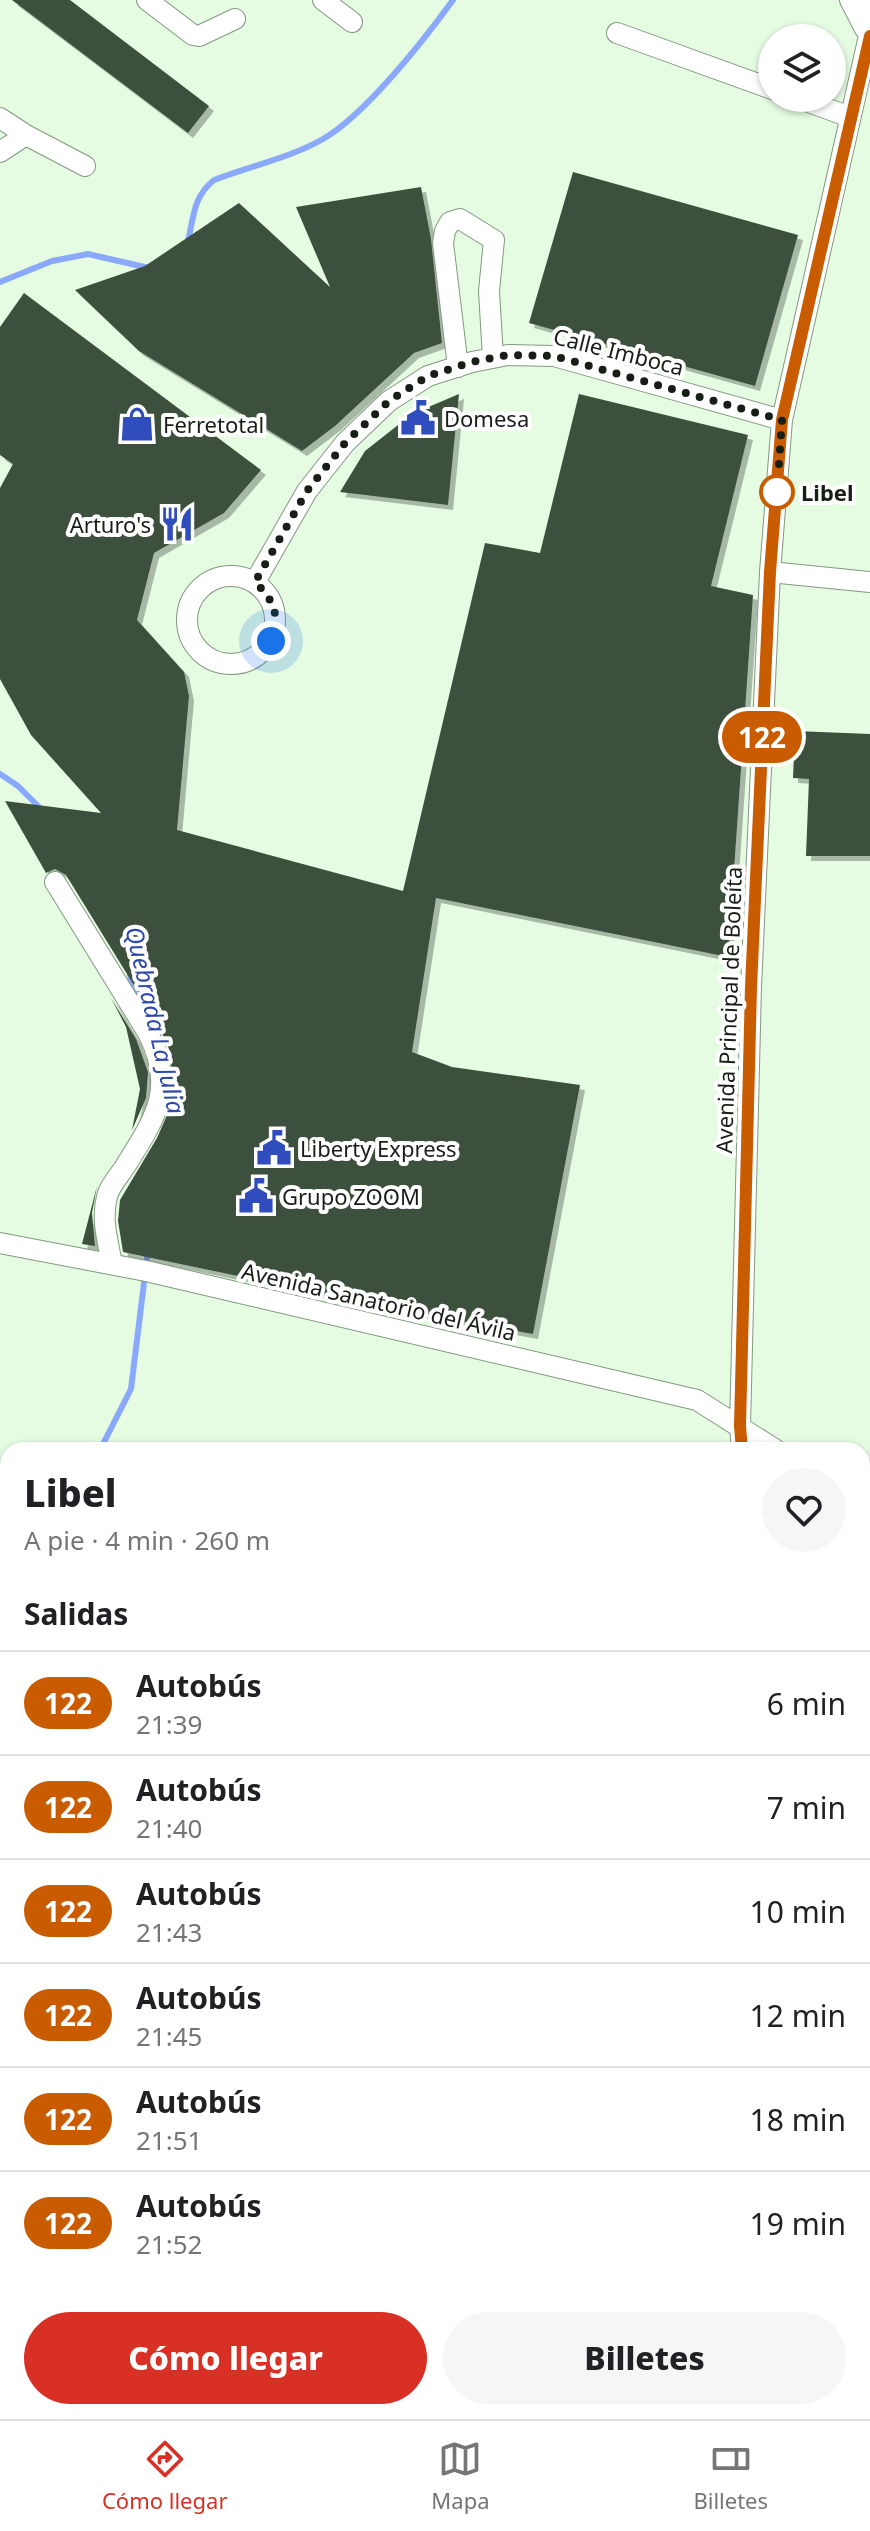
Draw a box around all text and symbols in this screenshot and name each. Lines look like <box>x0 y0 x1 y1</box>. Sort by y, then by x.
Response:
map controls <box>758 24 846 112</box>
button: layers <box>758 24 846 112</box>
street label: Calle Imboca <box>551 320 687 382</box>
public building icon: Domesa <box>399 399 437 437</box>
place label: Domesa <box>444 403 529 433</box>
shop icon: Ferretotal <box>118 405 156 443</box>
place label: Ferretotal <box>163 409 264 439</box>
marker: Libel <box>760 475 794 509</box>
place label: Libel <box>801 477 853 507</box>
restaurant icon: Arturo's <box>158 505 196 543</box>
place label: Arturo's <box>70 509 151 539</box>
your location <box>251 621 291 661</box>
line badge: 122 <box>716 711 808 763</box>
text: 122 <box>738 718 786 756</box>
street label: Avenida Principal de Boleíta <box>708 866 748 1154</box>
water label: Quebrada La Julia <box>118 923 194 1117</box>
public building icon: Liberty Express <box>255 1129 293 1167</box>
place label: Liberty Express <box>300 1133 457 1163</box>
public building icon: Grupo ZOOM <box>237 1177 275 1215</box>
place label: Grupo ZOOM <box>282 1181 420 1211</box>
street label: Avenida Sanatorio del Ávila <box>239 1255 519 1347</box>
text: Libel <box>24 1466 117 1518</box>
button: heart <box>762 1468 846 1552</box>
text: A pie · 4 min · 260 m <box>24 1522 270 1558</box>
text: Salidas <box>24 1593 128 1634</box>
text: Autobús <box>136 1665 262 1706</box>
text: 6 min <box>767 1683 846 1724</box>
text: 122 <box>44 1684 92 1722</box>
text: 21:39 <box>136 1706 202 1742</box>
text: Autobús <box>136 1769 262 1810</box>
text: 7 min <box>767 1787 846 1828</box>
text: 122 <box>44 1788 92 1826</box>
text: 21:40 <box>136 1810 202 1846</box>
text: Autobús <box>136 1873 262 1914</box>
text: 10 min <box>750 1891 846 1932</box>
text: 122 <box>44 1892 92 1930</box>
text: 21:43 <box>136 1914 202 1950</box>
text: Autobús <box>136 1977 262 2018</box>
text: 12 min <box>750 1995 846 2036</box>
text: 122 <box>44 1996 92 2034</box>
text: 21:45 <box>136 2018 202 2054</box>
text: Autobús <box>136 2081 262 2122</box>
text: 18 min <box>750 2099 846 2140</box>
text: 122 <box>44 2100 92 2138</box>
text: 21:51 <box>136 2122 202 2158</box>
text: Autobús <box>136 2185 262 2226</box>
text: 19 min <box>750 2203 846 2244</box>
text: 122 <box>44 2204 92 2242</box>
text: 21:52 <box>136 2226 202 2262</box>
button: Cómo llegar <box>24 2312 427 2404</box>
button: Billetes <box>443 2312 846 2404</box>
tab: Cómo llegar <box>102 2437 227 2515</box>
tab: Mapa <box>431 2437 490 2515</box>
tab: Billetes <box>693 2437 768 2515</box>

